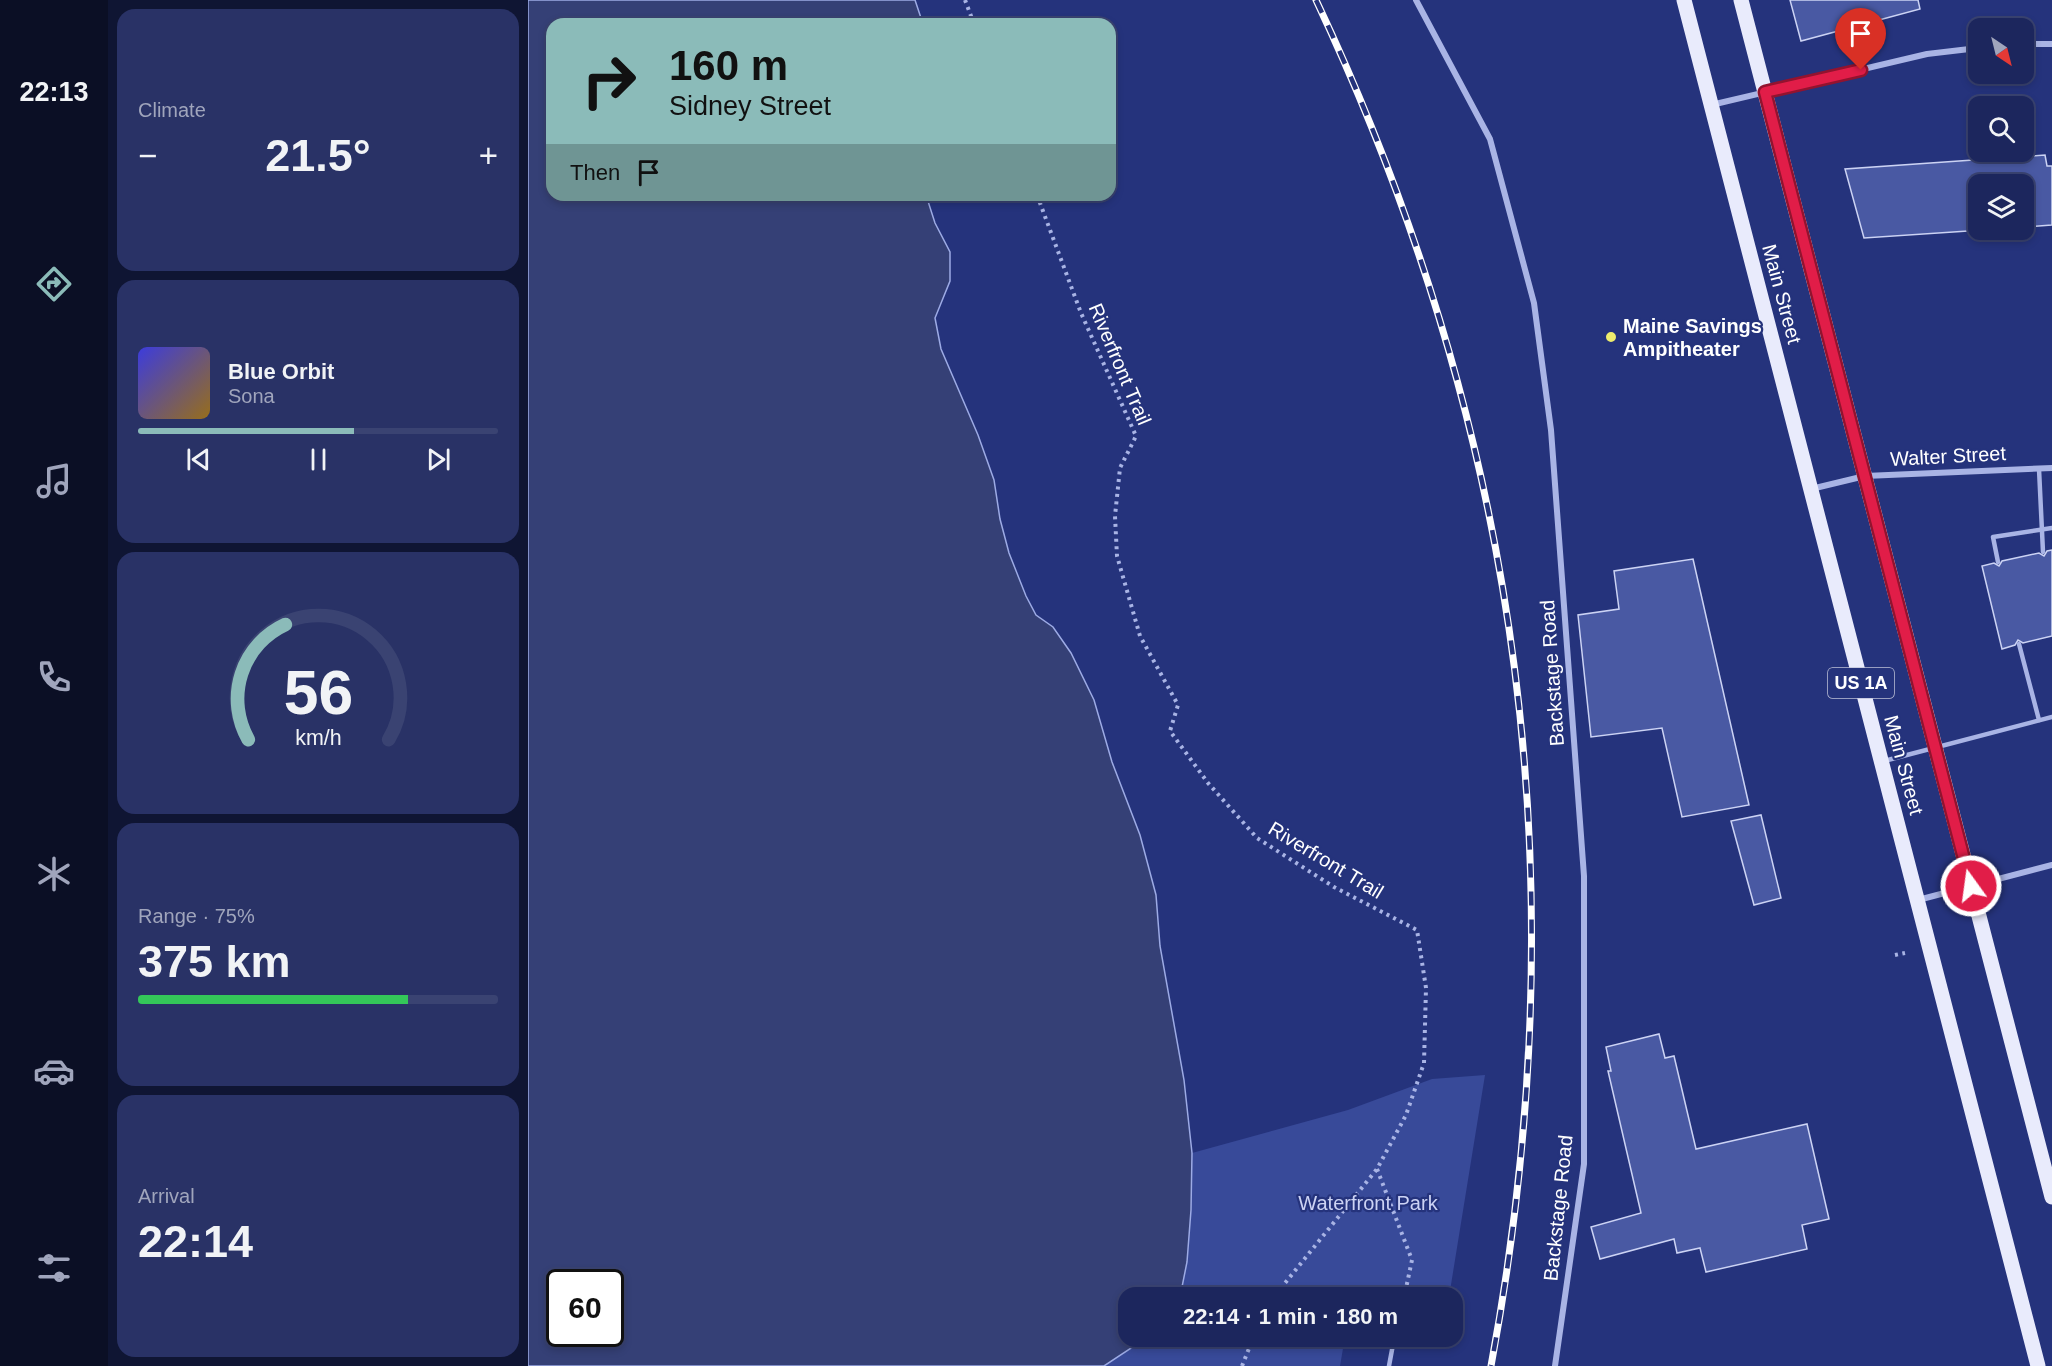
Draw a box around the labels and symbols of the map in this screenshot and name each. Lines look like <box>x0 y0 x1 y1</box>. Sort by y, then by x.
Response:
pin <box>1835 8 1886 70</box>
north arrow <box>1968 18 2034 84</box>
street label: Main Street <box>1758 242 1806 347</box>
street label: Riverfront Trail <box>1084 300 1156 428</box>
place label: Maine Savings Ampitheater <box>1623 315 1762 360</box>
marker: Maine Savings Ampitheater <box>1604 330 1618 344</box>
street label: Walter Street <box>1890 442 2007 470</box>
street label: Backstage Road <box>1536 599 1568 747</box>
road number: US 1A <box>1828 668 1894 698</box>
street label: Main Street <box>1880 713 1928 818</box>
street label: Riverfront Trail <box>1265 817 1387 903</box>
position arrow <box>1939 854 2003 918</box>
street label: Backstage Road <box>1539 1134 1577 1282</box>
park label: Waterfront Park <box>1298 1192 1439 1214</box>
speed limit sign: 60 <box>546 1269 624 1347</box>

